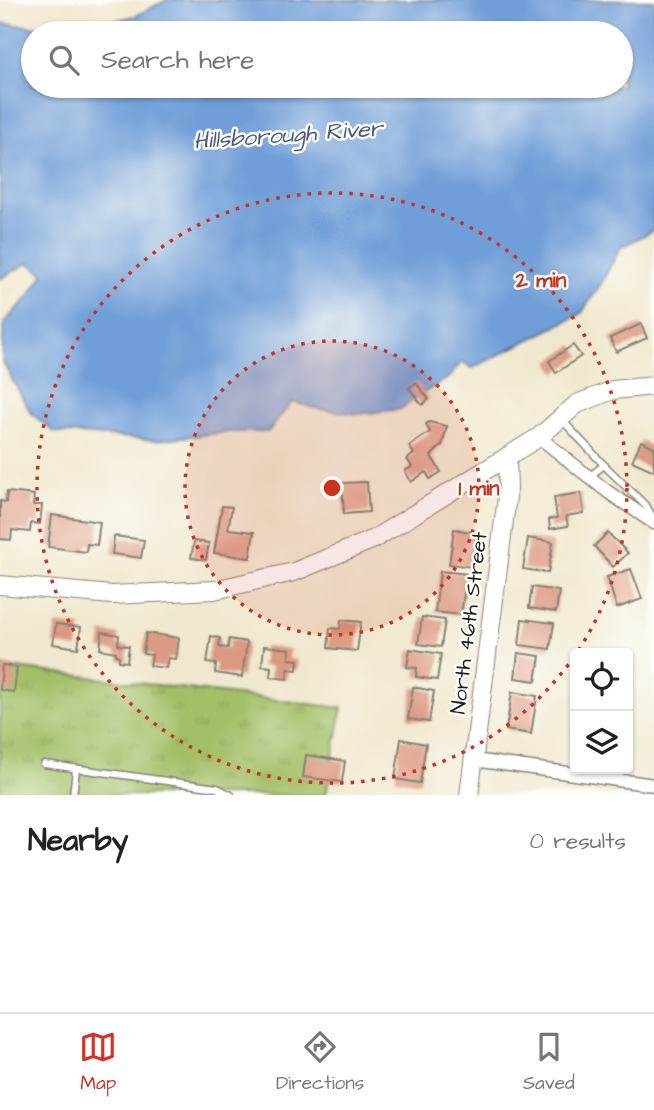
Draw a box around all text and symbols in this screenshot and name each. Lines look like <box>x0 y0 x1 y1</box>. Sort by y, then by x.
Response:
search box <box>21 21 633 98</box>
icon: search <box>45 41 83 79</box>
text: Search here <box>101 42 254 78</box>
water label: Hillsborough River <box>193 112 386 159</box>
text: 2 min <box>515 266 567 295</box>
text: 1 min <box>458 474 500 503</box>
centre of rings <box>320 476 344 500</box>
street label: North 46th Street <box>443 530 495 716</box>
map controls <box>570 648 633 774</box>
button: locate <box>570 648 633 711</box>
button: layers <box>570 711 633 774</box>
text: Nearby <box>28 820 128 862</box>
text: 0 results <box>529 825 626 857</box>
tab: Map <box>79 1028 117 1097</box>
tab: Directions <box>276 1028 364 1097</box>
tab: Saved <box>523 1028 575 1097</box>

